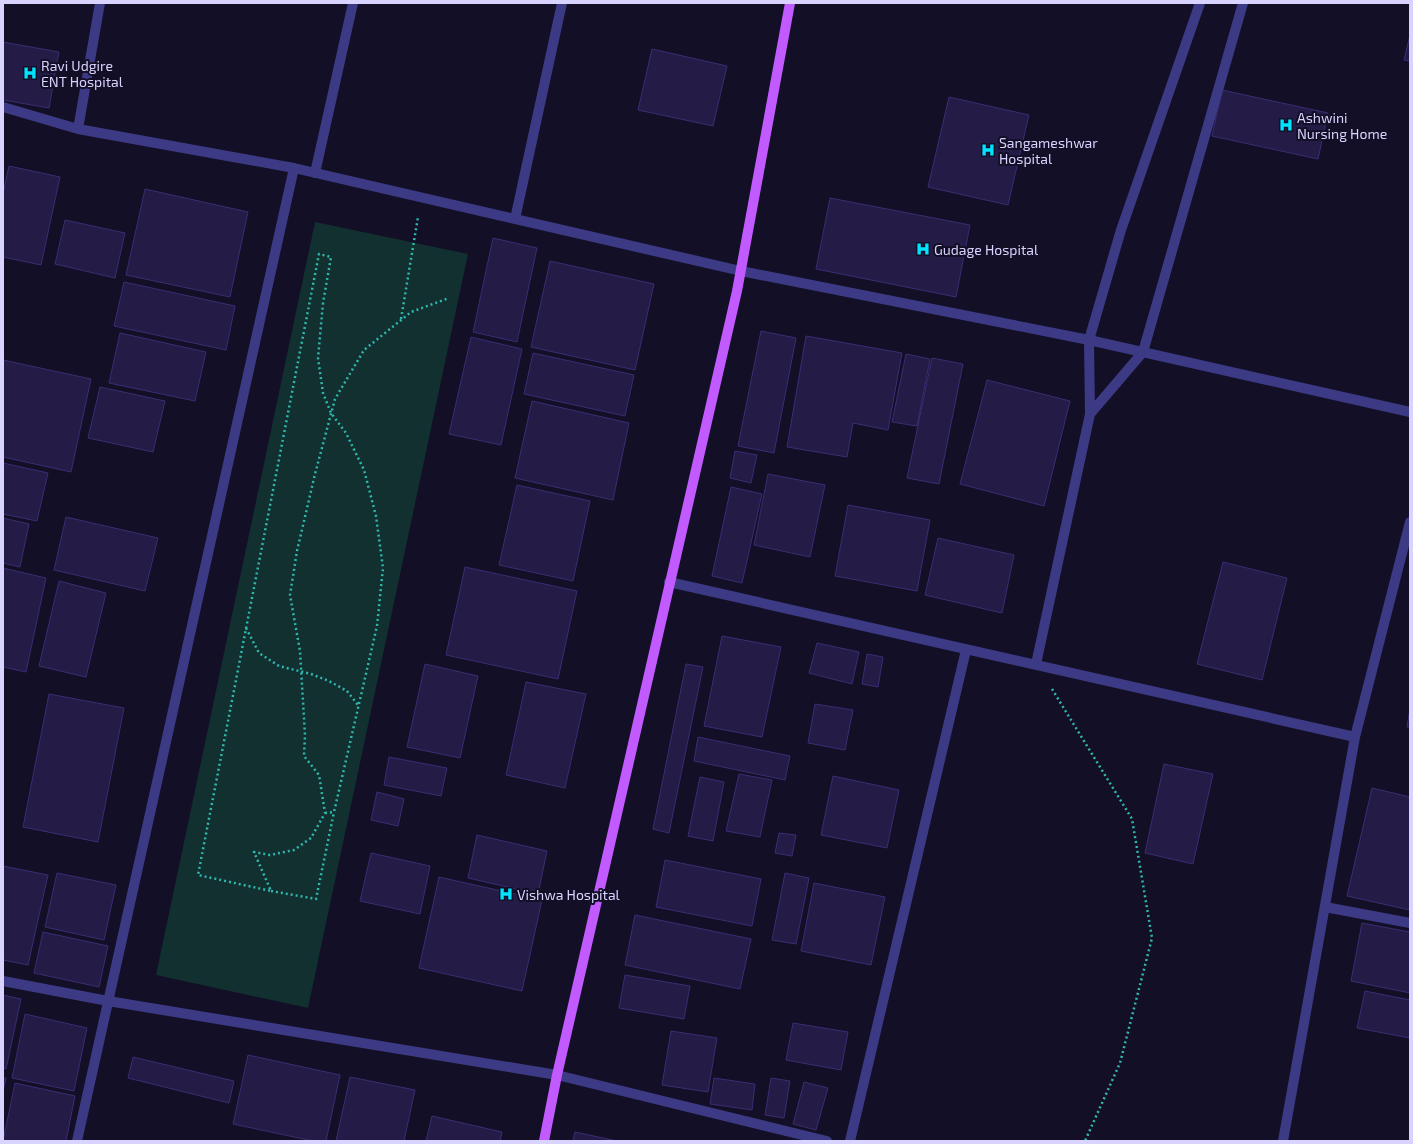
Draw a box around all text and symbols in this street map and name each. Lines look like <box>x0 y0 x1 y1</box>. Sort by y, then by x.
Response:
place label: Ravi Udgire ENT Hospital <box>41 57 124 90</box>
hospital icon: Ravi Udgire ENT Hospital <box>22 65 38 81</box>
place label: Ashwini Nursing Home <box>1297 109 1387 142</box>
hospital icon: Ashwini Nursing Home <box>1278 117 1294 133</box>
place label: Sangameshwar Hospital <box>999 134 1098 167</box>
hospital icon: Sangameshwar Hospital <box>980 142 996 158</box>
hospital icon: Gudage Hospital <box>915 241 931 257</box>
place label: Gudage Hospital <box>934 241 1039 258</box>
hospital icon: Vishwa Hospital <box>498 886 514 902</box>
place label: Vishwa Hospital <box>517 886 621 903</box>

